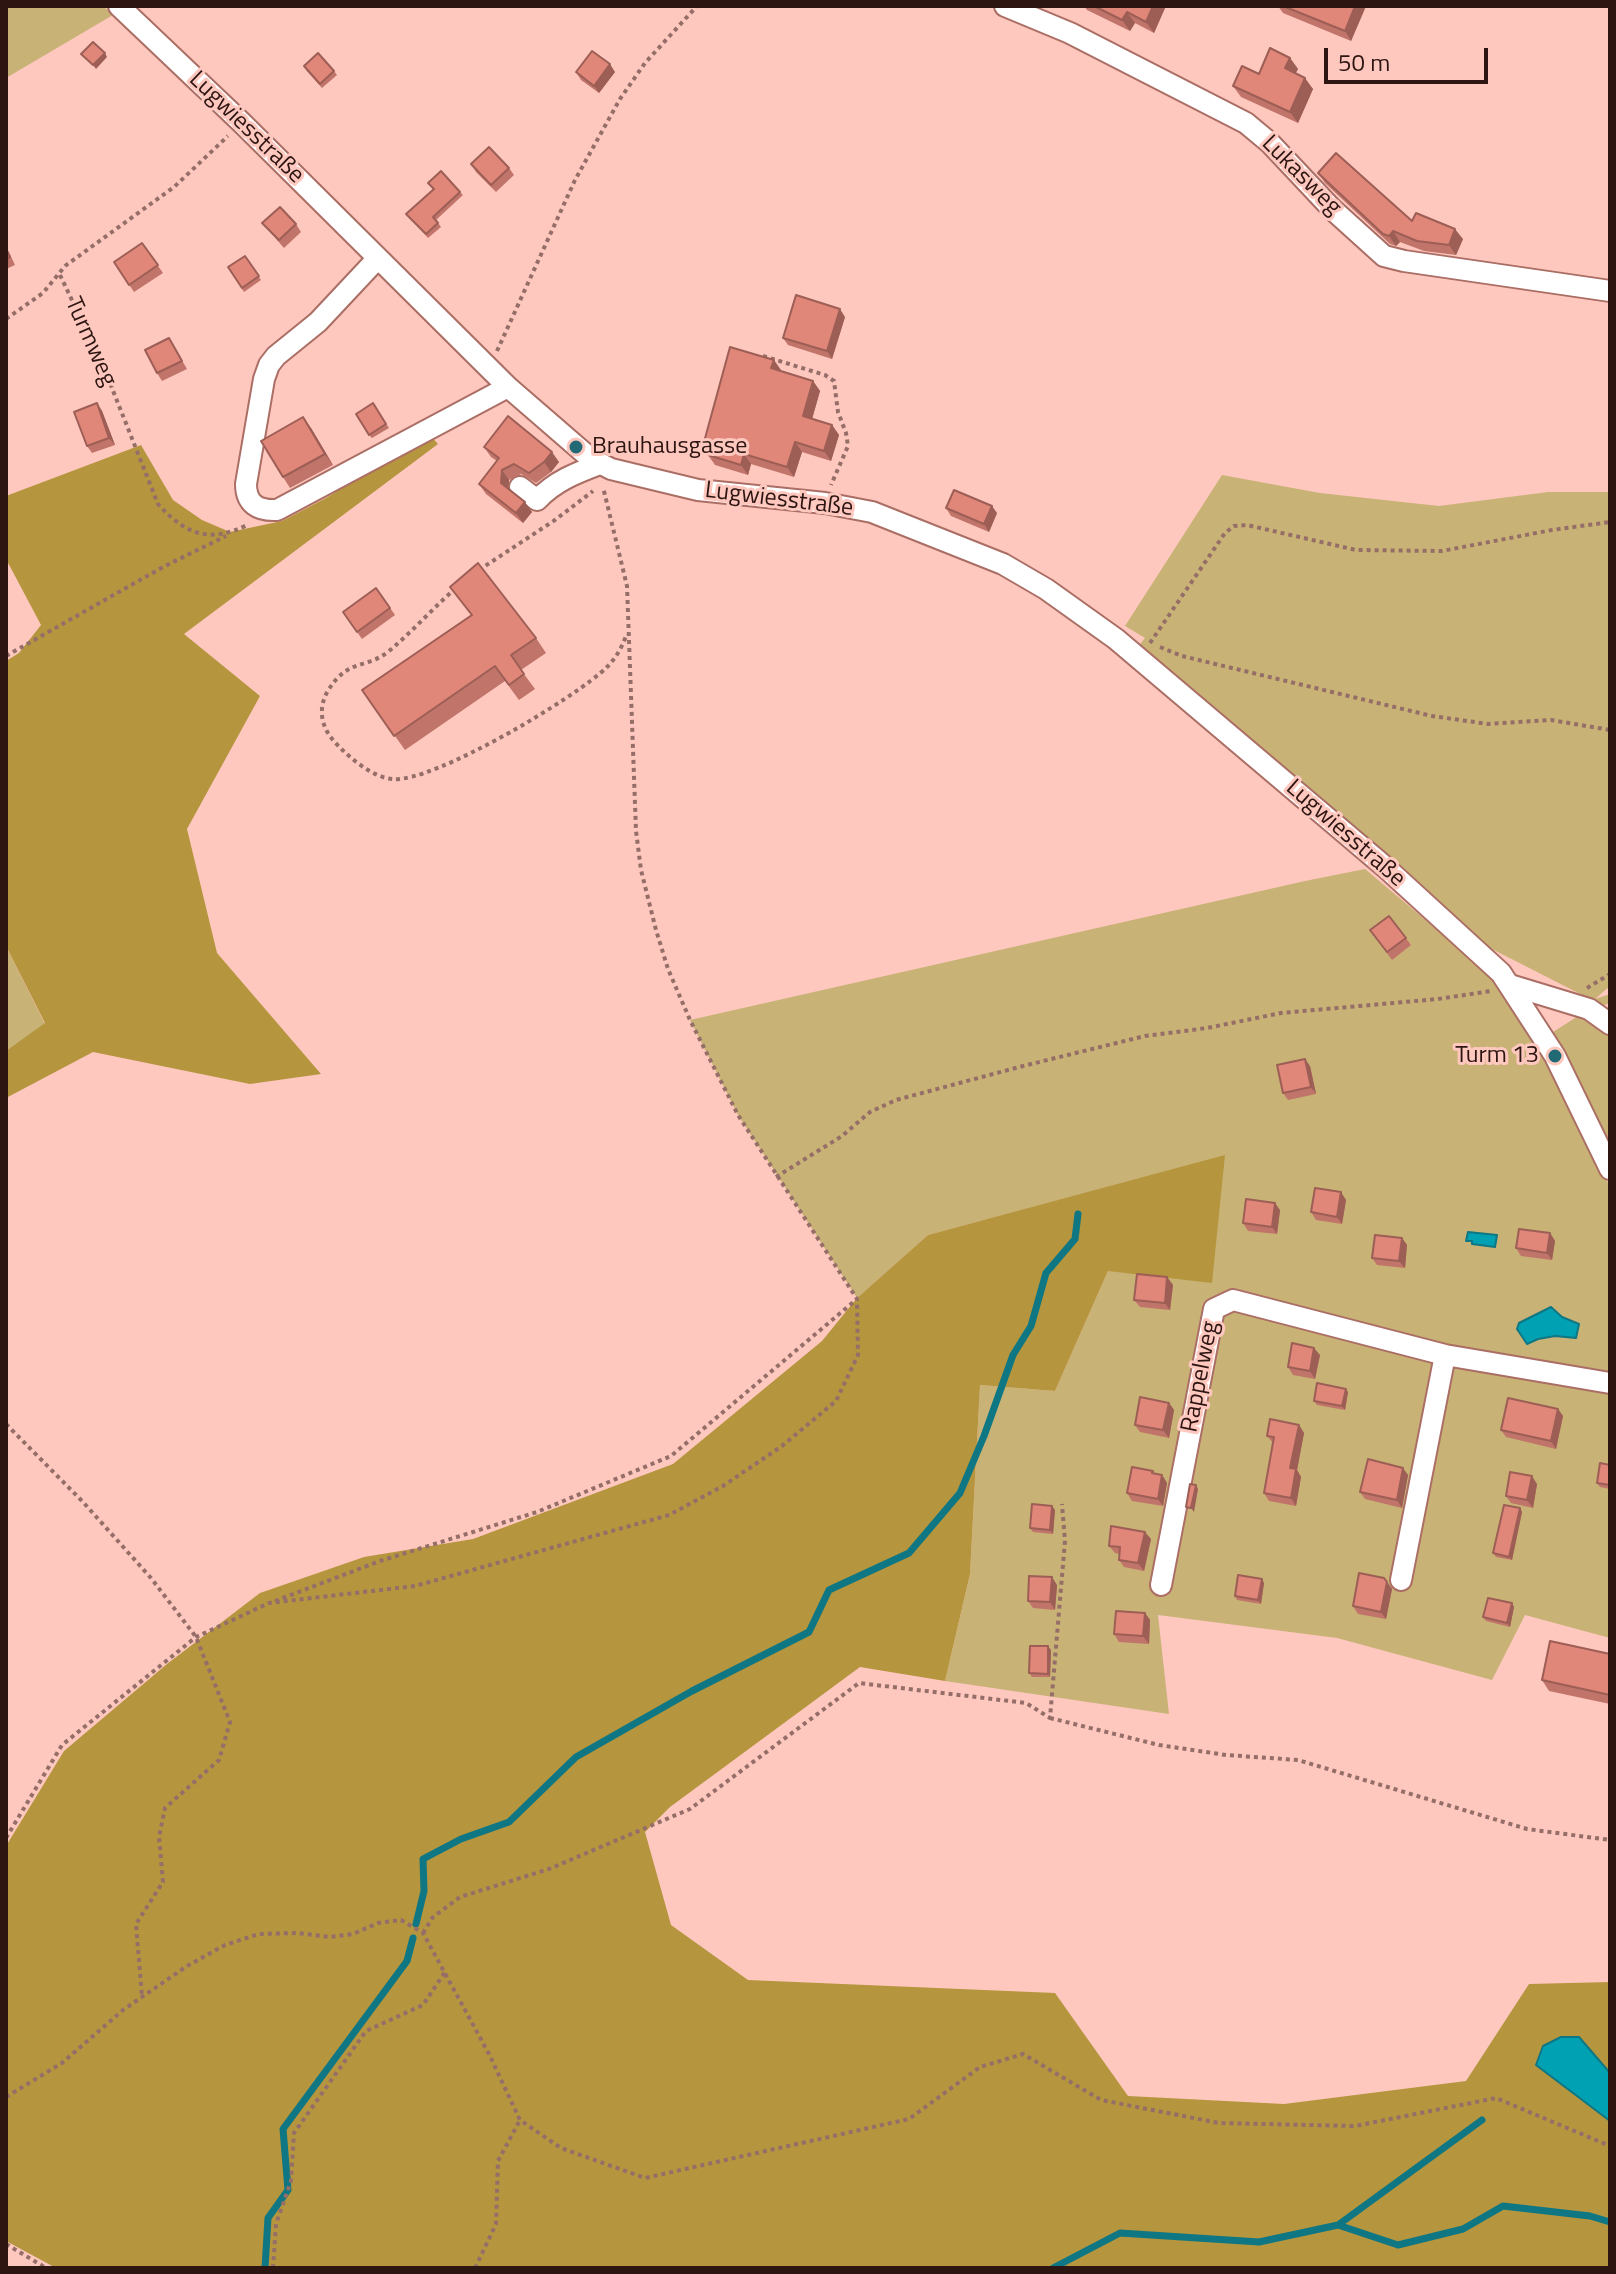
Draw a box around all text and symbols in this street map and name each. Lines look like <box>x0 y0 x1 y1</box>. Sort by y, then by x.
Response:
scale bar <box>1328 32 1492 82</box>
text: 50 m <box>1338 44 1390 80</box>
street label: Lugwiesstraße <box>182 66 310 190</box>
street label: Lukasweg <box>1255 130 1347 222</box>
street label: Turmweg <box>58 293 122 391</box>
place label: Brauhausgasse <box>592 433 747 461</box>
marker: Brauhausgasse <box>567 438 585 456</box>
street label: Lugwiesstraße <box>703 477 855 523</box>
street label: Lugwiesstraße <box>1279 774 1411 894</box>
place label: Turm 13 <box>1455 1042 1539 1070</box>
marker: Turm 13 <box>1546 1047 1564 1065</box>
street label: Rappelweg <box>1176 1319 1226 1435</box>

